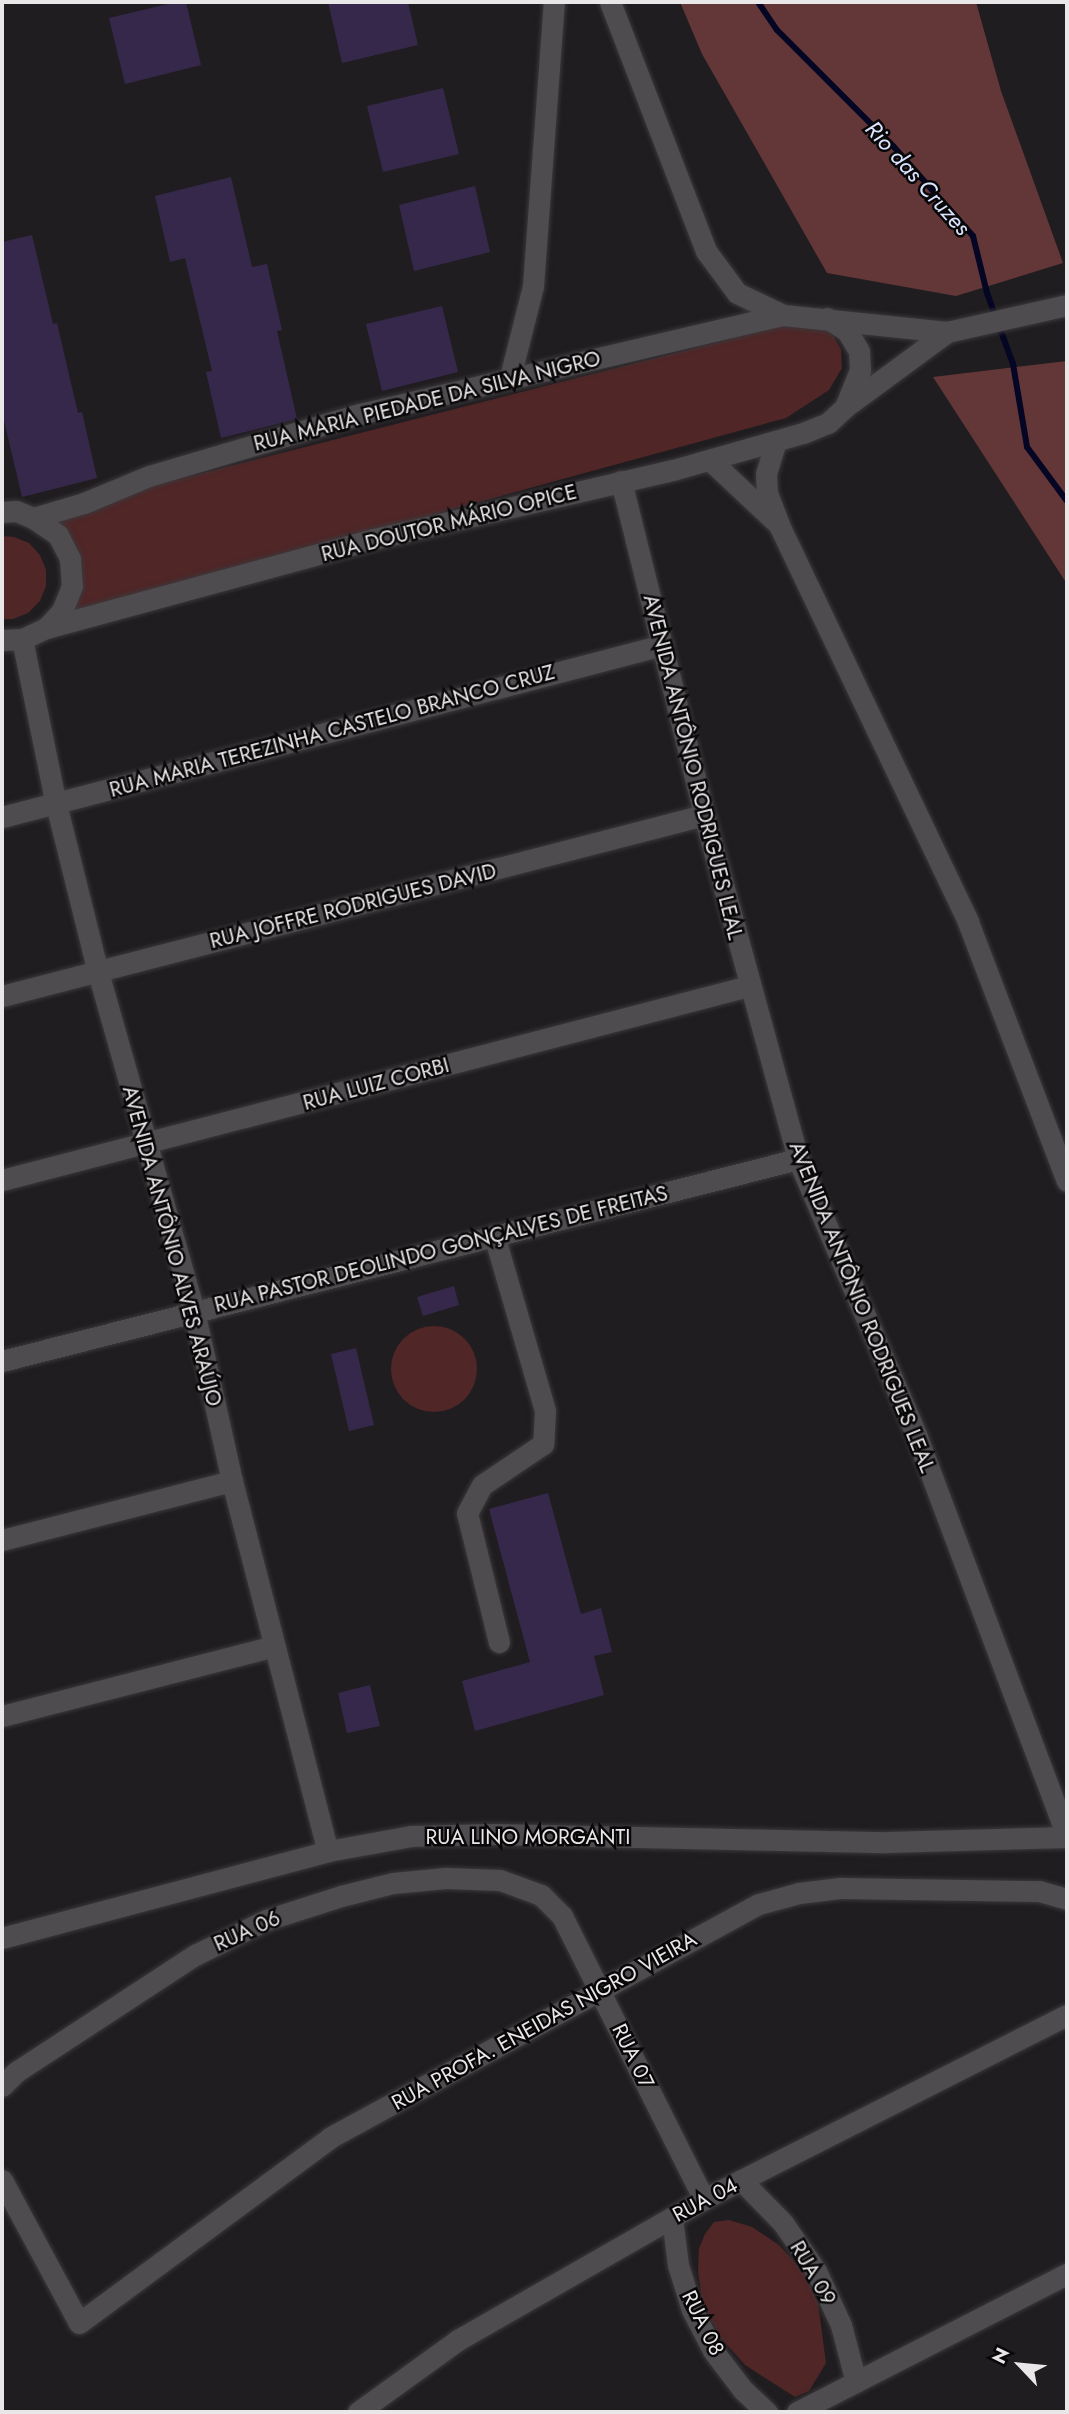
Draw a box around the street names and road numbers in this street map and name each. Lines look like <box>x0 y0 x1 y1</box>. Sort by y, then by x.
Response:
street label: RUA MARIA PIEDADE DA SILVA NIGRO <box>251 346 603 456</box>
street label: RUA DOUTOR MÁRIO OPICE <box>319 479 579 567</box>
street label: AVENIDA ANTÔNIO RODRIGUES LEAL <box>638 592 748 942</box>
street label: RUA MARIA TEREZINHA CASTELO BRANCO CRUZ <box>107 659 557 803</box>
street label: RUA JOFFRE RODRIGUES DAVID <box>207 858 499 954</box>
street label: RUA LUIZ CORBI <box>300 1052 452 1116</box>
street label: AVENIDA ANTÔNIO ALVES ARAÚJO <box>117 1083 227 1409</box>
street label: AVENIDA ANTÔNIO RODRIGUES LEAL <box>784 1138 940 1476</box>
street label: RUA PASTOR DEOLINDO GONÇALVES DE FREITAS <box>212 1180 670 1318</box>
street label: RUA LINO MORGANTI <box>426 1824 630 1850</box>
street label: RUA 06 <box>210 1905 284 1957</box>
street label: RUA PROFA. ENEIDAS NIGRO VIEIRA <box>387 1926 701 2116</box>
street label: RUA 07 <box>607 2020 659 2092</box>
street label: RUA 04 <box>668 2172 742 2228</box>
street label: RUA 09 <box>785 2236 841 2310</box>
street label: RUA 08 <box>677 2286 729 2360</box>

